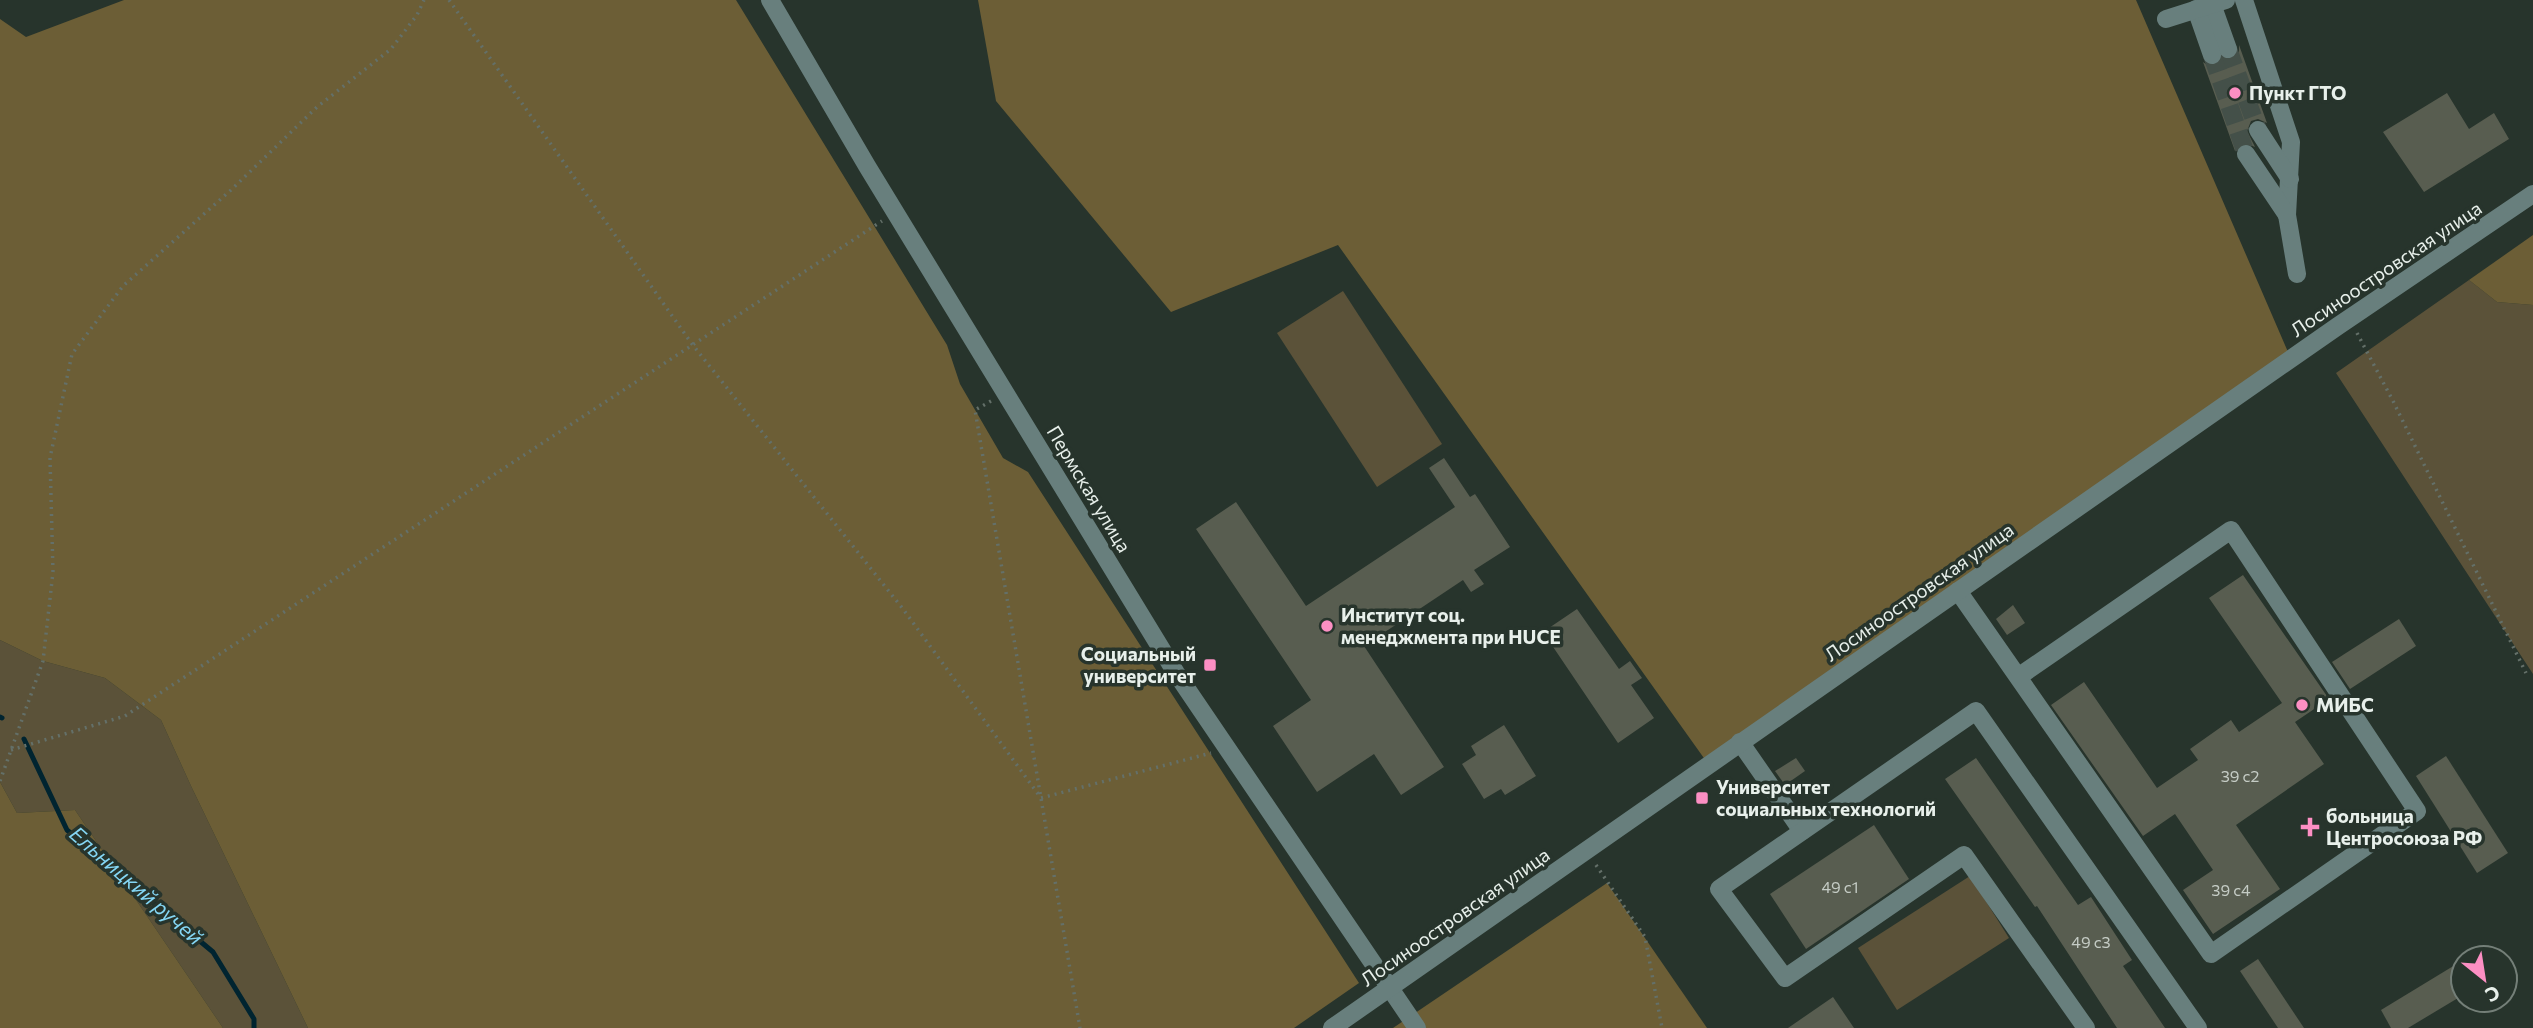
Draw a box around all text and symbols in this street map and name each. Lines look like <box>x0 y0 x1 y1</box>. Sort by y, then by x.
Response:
place label: Пункт ГТО <box>2249 81 2347 104</box>
marker: Пункт ГТО <box>2227 85 2243 101</box>
street label: Лосиноостровская улица <box>2286 196 2486 341</box>
street label: Пермская улица <box>1043 421 1136 556</box>
street label: Лосиноостровская улица <box>1820 518 2018 666</box>
place label: Институт соц. менеджмента при HUCE <box>1341 603 1561 648</box>
marker: Институт соц. менеджмента при HUCE <box>1319 618 1335 634</box>
place label: Социальный университет <box>1081 642 1196 687</box>
marker: Социальный университет <box>1202 657 1218 673</box>
place label: МИБС <box>2316 693 2374 716</box>
marker: МИБС <box>2294 697 2310 713</box>
house number: 39 с2 <box>2221 766 2259 785</box>
place label: Университет социальных технологий <box>1716 775 1936 820</box>
marker: Университет социальных технологий <box>1694 790 1710 806</box>
place label: больница Центросоюза РФ <box>2326 804 2482 849</box>
marker: больница Центросоюза РФ <box>2300 817 2320 837</box>
water label: Ельницкий ручей <box>65 820 208 949</box>
street label: Лосиноостровская улица <box>1356 843 1554 991</box>
house number: 49 с1 <box>1821 877 1859 896</box>
house number: 39 с4 <box>2211 880 2251 899</box>
house number: 49 с3 <box>2071 932 2111 951</box>
north arrow <box>2449 944 2519 1014</box>
text: С <box>2481 981 2504 1007</box>

